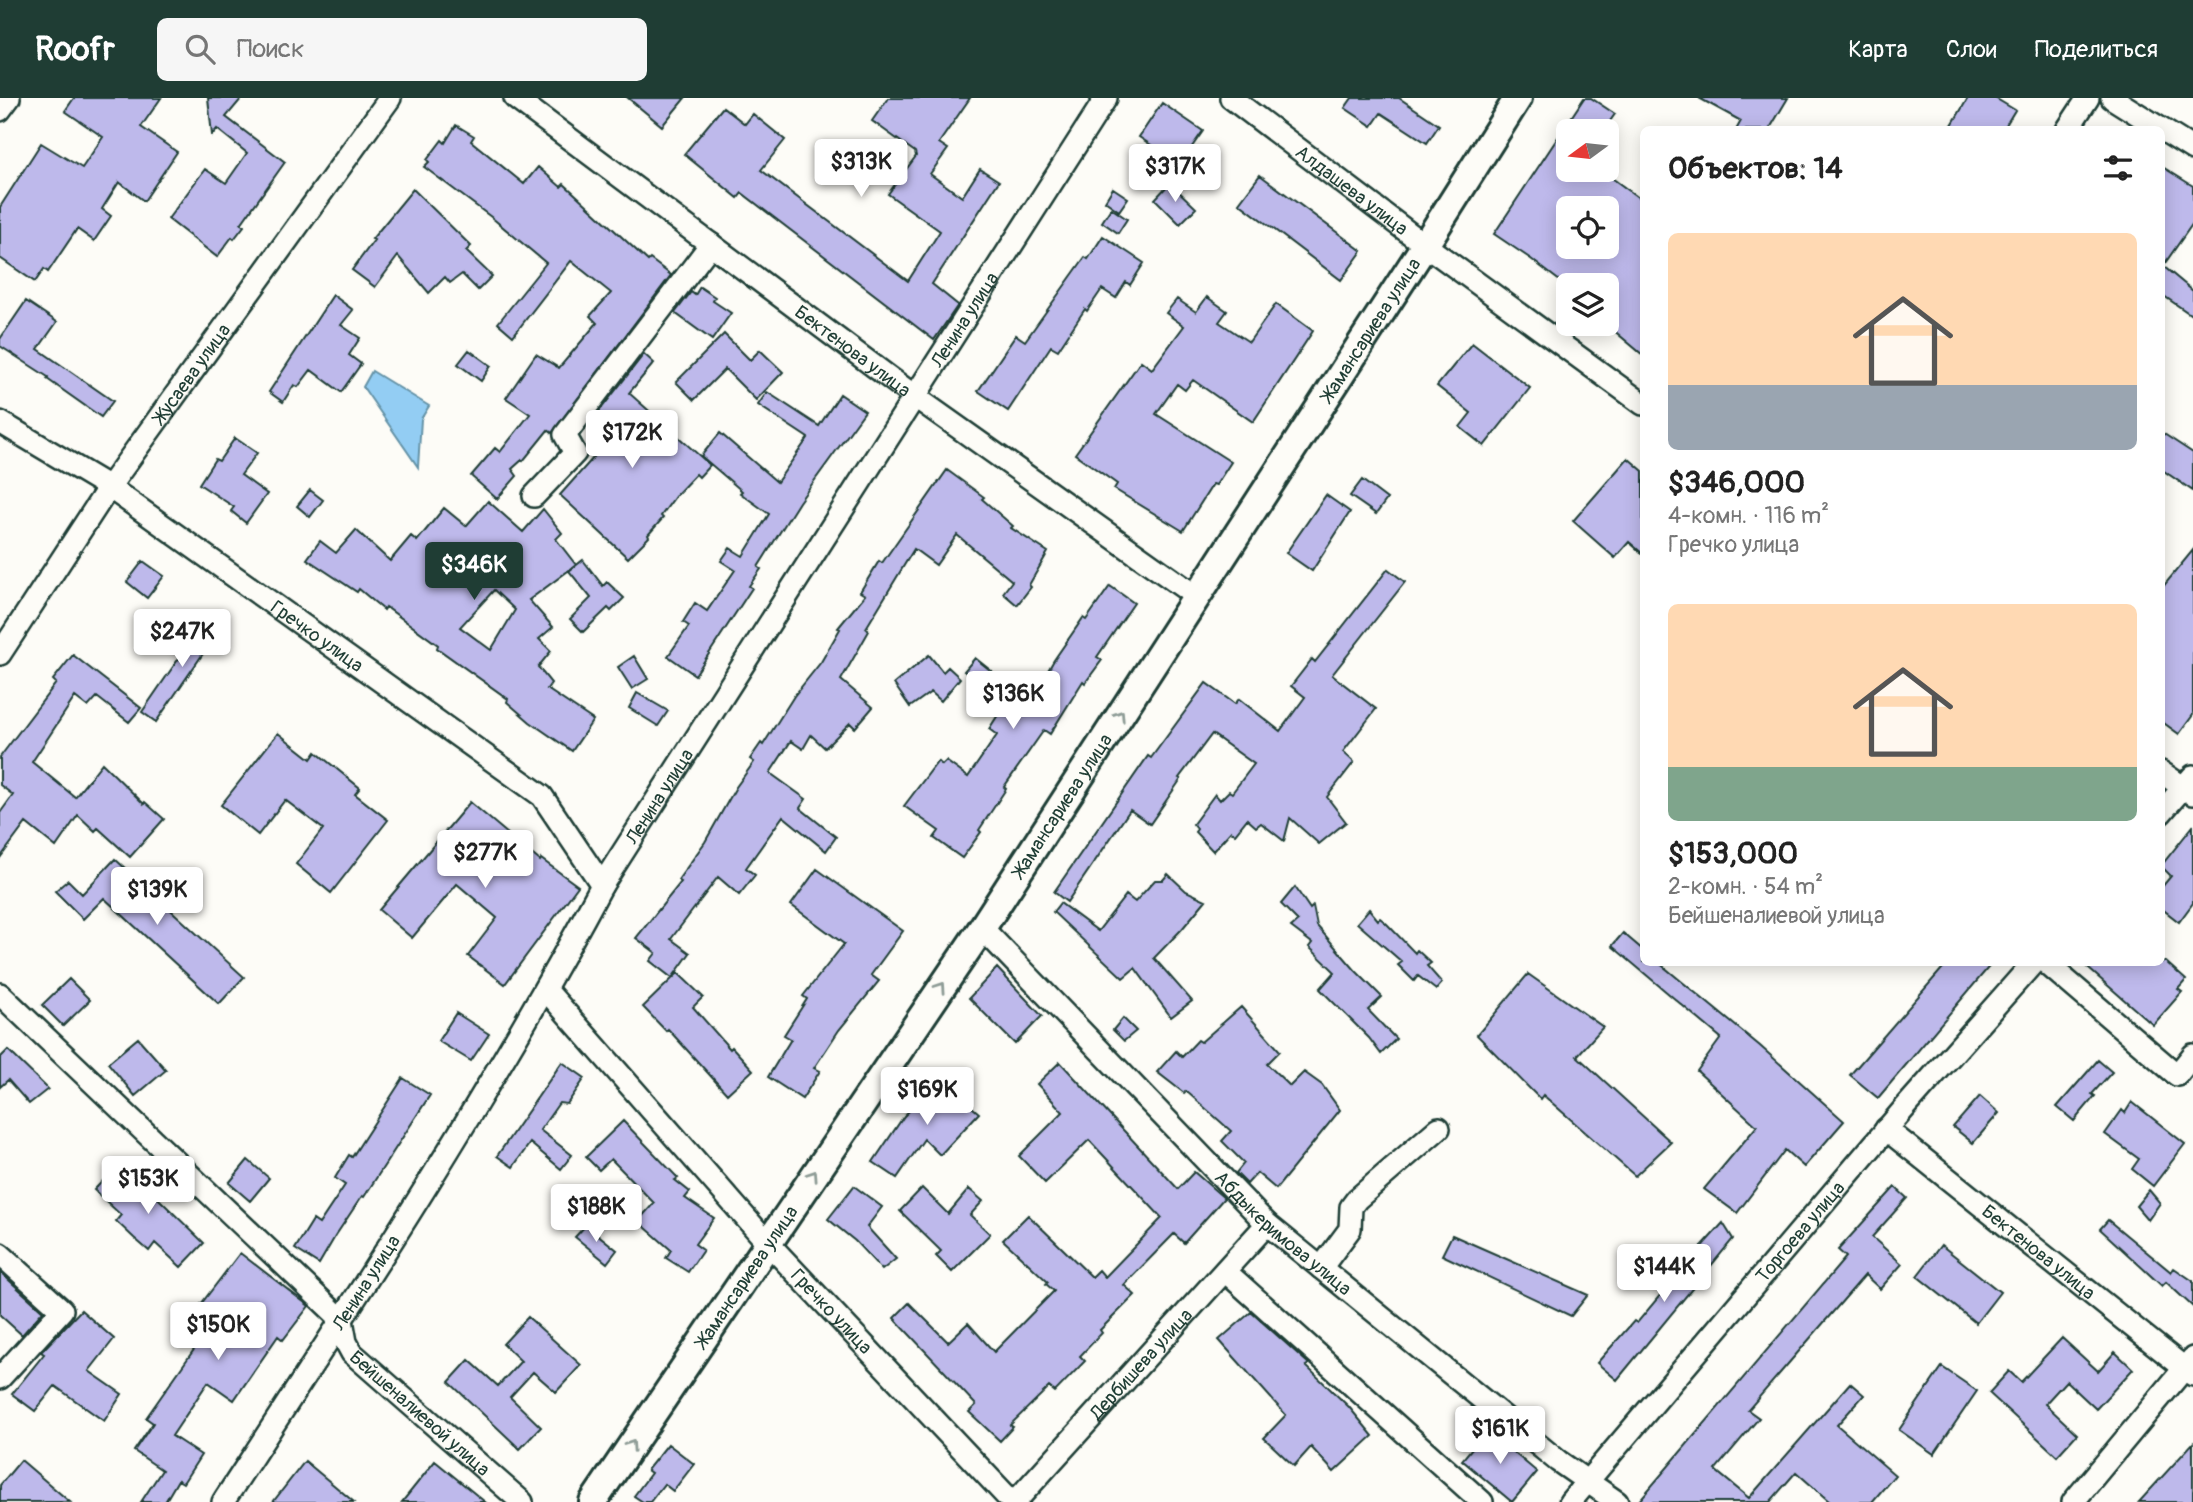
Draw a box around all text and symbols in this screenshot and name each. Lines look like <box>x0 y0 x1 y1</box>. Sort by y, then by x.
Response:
search box <box>157 18 647 81</box>
text: Roofr <box>35 29 115 70</box>
icon: search <box>181 30 219 68</box>
text: Поиск <box>237 33 305 65</box>
text: Карта <box>1848 35 1908 64</box>
text: Слои <box>1946 35 1997 64</box>
text: Поделиться <box>2035 35 2158 64</box>
north arrow <box>1556 119 1619 182</box>
map controls <box>1556 119 1619 336</box>
pin: $313K <box>812 140 910 199</box>
street label: Алдашева улица <box>1290 140 1413 241</box>
pin: $317K <box>1126 144 1224 204</box>
text: $313K <box>831 147 892 176</box>
icon: filters <box>2099 149 2137 187</box>
text: Объектов: 14 <box>1668 150 1843 187</box>
text: $317K <box>1145 152 1205 181</box>
button: locate <box>1556 196 1619 259</box>
street label: Жамансариева улица <box>1314 254 1427 409</box>
street label: Ленина улица <box>925 268 1005 373</box>
button: layers <box>1556 273 1619 336</box>
icon: home <box>1840 278 1966 404</box>
street label: Бектенова улица <box>790 300 915 403</box>
street label: Жусаева улица <box>146 319 236 431</box>
pin: $172K <box>583 410 681 470</box>
text: $172K <box>602 418 662 447</box>
text: $346,000 <box>1668 464 1805 501</box>
text: 4-комн. · 116 m² <box>1668 501 1829 530</box>
text: Гречко улица <box>1668 530 1799 559</box>
pin: $346K <box>425 542 523 602</box>
text: $346K <box>441 550 507 579</box>
street label: Гречко улица <box>266 595 368 678</box>
pin: $247K <box>133 610 231 669</box>
text: $247K <box>150 617 214 646</box>
icon: home <box>1840 649 1966 775</box>
pin: $136K <box>964 672 1062 731</box>
text: $136K <box>982 679 1044 708</box>
one-way arrow <box>1111 710 1124 723</box>
street label: Жамансариева улица <box>1006 729 1118 884</box>
street label: Ленина улица <box>620 744 699 850</box>
pin: $277K <box>436 830 534 890</box>
text: $153,000 <box>1668 835 1798 872</box>
text: $277K <box>453 838 517 867</box>
pin: $139K <box>108 868 206 927</box>
text: 2-комн. · 54 m² <box>1668 872 1823 901</box>
text: $139K <box>127 875 187 904</box>
text: Бейшеналиевой улица <box>1668 901 1885 930</box>
one-way arrow <box>933 982 945 995</box>
pin: $169K <box>878 1068 976 1127</box>
text: $169K <box>897 1075 957 1104</box>
pin: $153K <box>99 1156 197 1216</box>
text: $153K <box>118 1164 178 1193</box>
street label: Абдыкеримова улица <box>1209 1166 1356 1301</box>
one-way arrow <box>805 1170 818 1183</box>
street label: Торгоева улица <box>1751 1176 1850 1288</box>
pin: $188K <box>547 1184 645 1244</box>
text: $188K <box>567 1192 625 1221</box>
street label: Бектенова улица <box>1977 1200 2100 1305</box>
street label: Жамансариева улица <box>689 1201 804 1355</box>
street label: Ленина улица <box>327 1230 406 1336</box>
pin: $144K <box>1615 1244 1713 1304</box>
text: $144K <box>1633 1252 1695 1281</box>
street label: Гречко улица <box>785 1264 877 1360</box>
pin: $150K <box>169 1302 267 1362</box>
street label: Дербишева улица <box>1084 1303 1198 1425</box>
text: $150K <box>186 1310 250 1339</box>
street label: Бейшеналиевой улица <box>344 1345 495 1482</box>
pin: $161K <box>1451 1406 1549 1466</box>
text: $161K <box>1471 1414 1529 1443</box>
one-way arrow <box>623 1440 636 1453</box>

